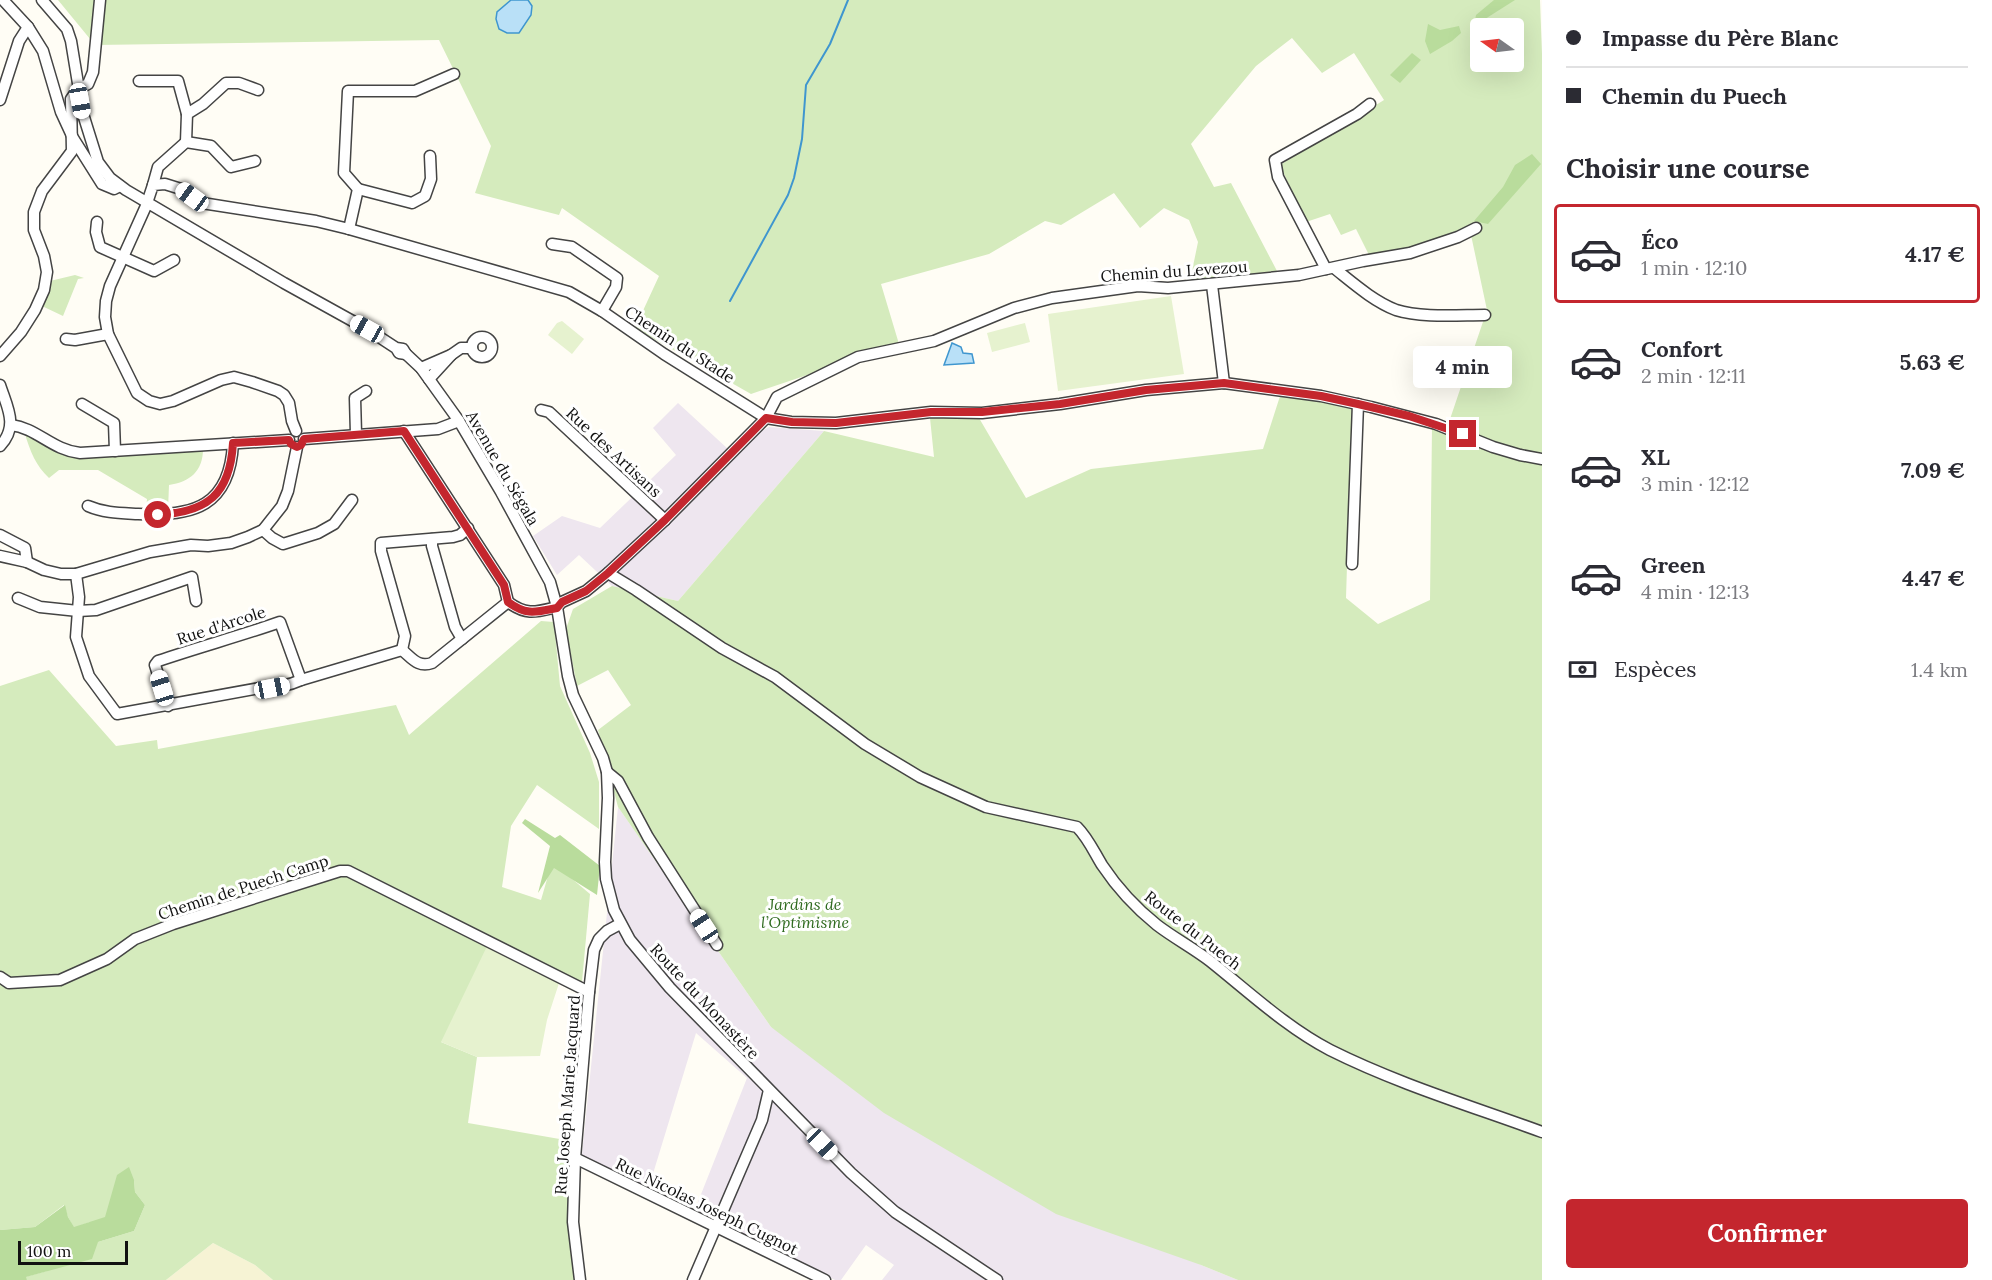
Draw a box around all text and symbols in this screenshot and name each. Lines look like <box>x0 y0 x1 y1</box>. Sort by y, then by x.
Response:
north arrow <box>1470 18 1524 72</box>
map controls <box>1470 18 1524 72</box>
text: Impasse du Père Blanc <box>1602 24 1838 52</box>
car <box>68 82 92 120</box>
text: Chemin du Puech <box>1602 82 1787 110</box>
text: Choisir une course <box>1566 151 1809 185</box>
car <box>172 179 212 215</box>
icon: car <box>1569 227 1623 281</box>
text: Éco <box>1641 227 1678 255</box>
text: 4.17 € <box>1905 240 1965 268</box>
text: 1 min · 12:10 <box>1641 255 1747 280</box>
street label: Chemin du Levezou <box>1100 256 1248 286</box>
street label: Chemin du Stade <box>621 301 739 387</box>
car <box>347 312 387 346</box>
icon: car <box>1569 335 1623 389</box>
text: Confort <box>1641 335 1723 363</box>
callout: 4 min <box>1414 347 1512 389</box>
text: 5.63 € <box>1899 348 1965 376</box>
text: 4 min <box>1436 354 1489 379</box>
text: 2 min · 12:11 <box>1641 363 1746 388</box>
street label: Rue des Artisans <box>562 403 666 501</box>
street label: Avenue du Ségala <box>462 406 544 529</box>
route end <box>1449 420 1476 447</box>
icon: car <box>1569 443 1623 497</box>
text: XL <box>1641 443 1670 471</box>
text: 7.09 € <box>1901 456 1965 484</box>
text: 3 min · 12:12 <box>1641 471 1750 496</box>
route start <box>144 501 171 528</box>
icon: car <box>1569 551 1623 605</box>
text: Green <box>1641 551 1706 579</box>
text: 4.47 € <box>1902 564 1965 592</box>
text: 4 min · 12:13 <box>1641 579 1750 604</box>
street label: Rue d'Arcole <box>174 601 268 649</box>
icon: cash <box>1566 653 1599 686</box>
text: Espèces <box>1614 655 1697 683</box>
text: 1.4 km <box>1911 657 1968 682</box>
car <box>148 668 176 708</box>
car <box>253 676 291 700</box>
street label: Chemin de Puech Camp <box>155 850 331 924</box>
street label: Route du Puech <box>1141 886 1246 974</box>
park label: Jardins de l’Optimisme <box>761 894 849 932</box>
car <box>687 906 721 946</box>
street label: Route du Monastère <box>646 939 764 1063</box>
street label: Rue Joseph Marie Jacquard <box>550 994 584 1196</box>
car <box>803 1125 841 1163</box>
street label: Rue Nicolas Joseph Cugnot <box>612 1153 802 1259</box>
button: Confirmer <box>1566 1199 1968 1268</box>
scale bar <box>18 1238 128 1266</box>
text: 100 m <box>27 1241 71 1261</box>

